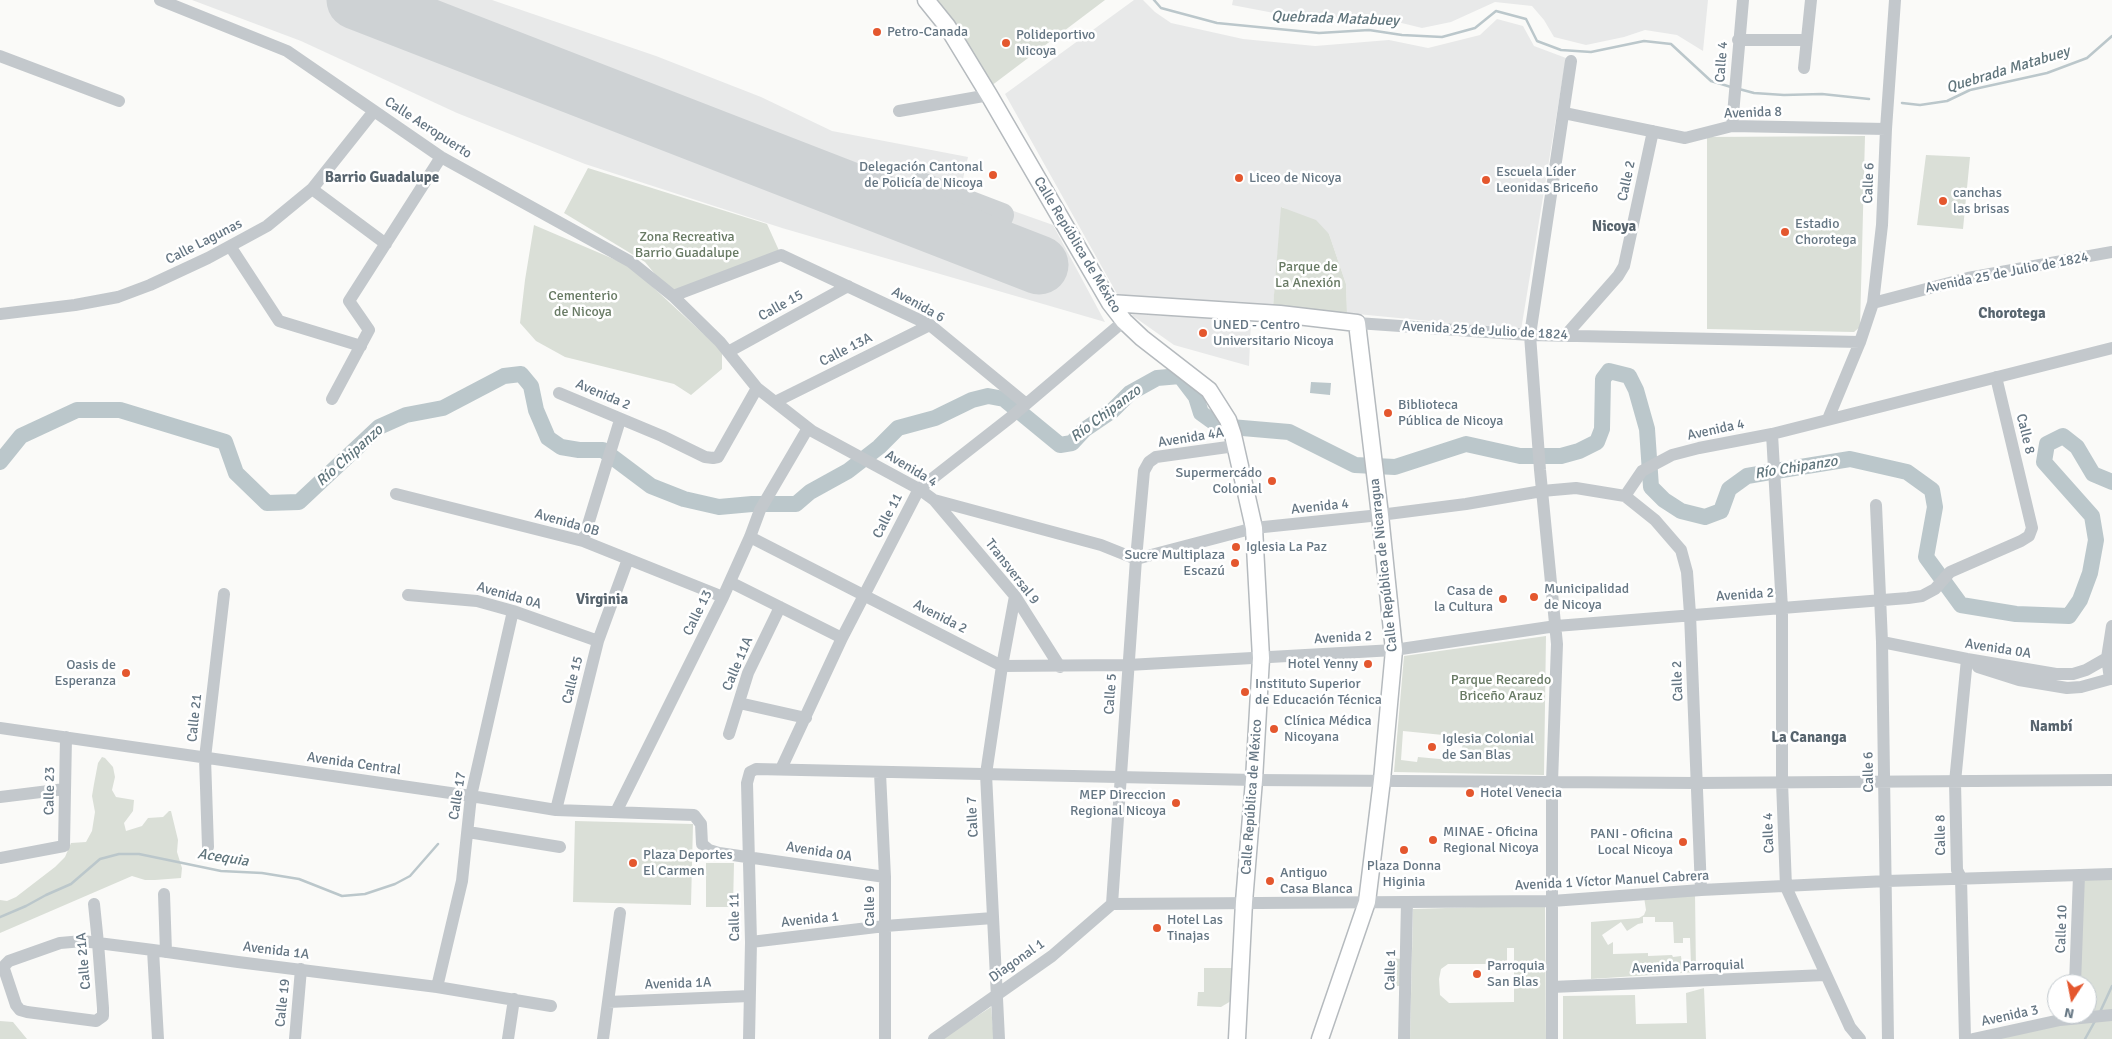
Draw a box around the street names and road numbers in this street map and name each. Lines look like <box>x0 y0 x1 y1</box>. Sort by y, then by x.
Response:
street label: Calle 4 <box>1712 41 1732 83</box>
street label: Calle Aeropuerto <box>381 94 475 162</box>
street label: Avenida 8 <box>1724 104 1782 122</box>
street label: Calle 2 <box>1615 159 1639 203</box>
street label: Calle 6 <box>1860 162 1878 204</box>
street label: Calle República de México <box>1030 174 1124 316</box>
street label: Calle Lagunas <box>163 216 245 268</box>
street label: Avenida 25 de Julio de 1824 <box>1924 249 2090 297</box>
street label: Avenida 6 <box>889 284 947 326</box>
street label: Calle 15 <box>756 287 806 325</box>
street label: Avenida 25 de Julio de 1824 <box>1402 318 1568 344</box>
street label: Calle 13A <box>817 330 875 370</box>
street label: Avenida 2 <box>573 376 633 414</box>
street label: Calle 8 <box>2012 412 2038 456</box>
street label: Avenida 4 <box>1686 416 1746 444</box>
street label: Avenida 4A <box>1157 424 1225 452</box>
street label: Avenida 4 <box>882 447 940 491</box>
street label: Calle República de Nicaragua <box>1367 477 1401 653</box>
street label: Calle 11 <box>869 491 907 541</box>
street label: Avenida 4 <box>1290 496 1350 518</box>
street label: Avenida 0B <box>533 506 601 540</box>
street label: Transversal 9 <box>981 536 1043 608</box>
street label: Avenida 0A <box>475 579 543 613</box>
street label: Avenida 2 <box>1715 585 1775 605</box>
street label: Calle 13 <box>680 587 716 639</box>
street label: Avenida 2 <box>910 596 970 638</box>
street label: Avenida 2 <box>1314 628 1372 648</box>
street label: Calle 11A <box>719 634 757 694</box>
street label: Avenida 0A <box>1964 635 2032 663</box>
street label: Calle 15 <box>559 654 587 706</box>
street label: Calle 2 <box>1669 660 1687 702</box>
street label: Calle 5 <box>1101 673 1121 715</box>
street label: Calle 21 <box>184 693 206 743</box>
street label: Calle República de México <box>1238 719 1266 875</box>
street label: Avenida Central <box>306 749 402 779</box>
street label: Calle 6 <box>1860 751 1878 793</box>
street label: Calle 23 <box>41 767 59 815</box>
street label: Calle 17 <box>446 771 470 821</box>
street label: Calle 7 <box>964 796 982 838</box>
street label: Calle 4 <box>1760 812 1778 854</box>
street label: Calle 8 <box>1932 814 1950 856</box>
street label: Avenida 0A <box>785 838 853 866</box>
street label: Avenida 1 Víctor Manuel Cabrera <box>1514 868 1710 894</box>
street label: Calle 9 <box>862 885 878 927</box>
street label: Calle 11 <box>726 893 744 941</box>
street label: Calle 10 <box>2053 904 2071 954</box>
street label: Avenida 1 <box>780 909 840 931</box>
street label: Calle 21A <box>73 932 95 990</box>
street label: Diagonal 1 <box>986 936 1048 986</box>
street label: Avenida 1A <box>242 939 310 963</box>
street label: Calle 1 <box>1382 949 1400 991</box>
street label: Avenida Parroquial <box>1631 957 1745 977</box>
street label: Avenida 1A <box>644 974 712 994</box>
street label: Calle 19 <box>272 978 294 1028</box>
street label: Avenida 3 <box>1980 1002 2040 1030</box>

